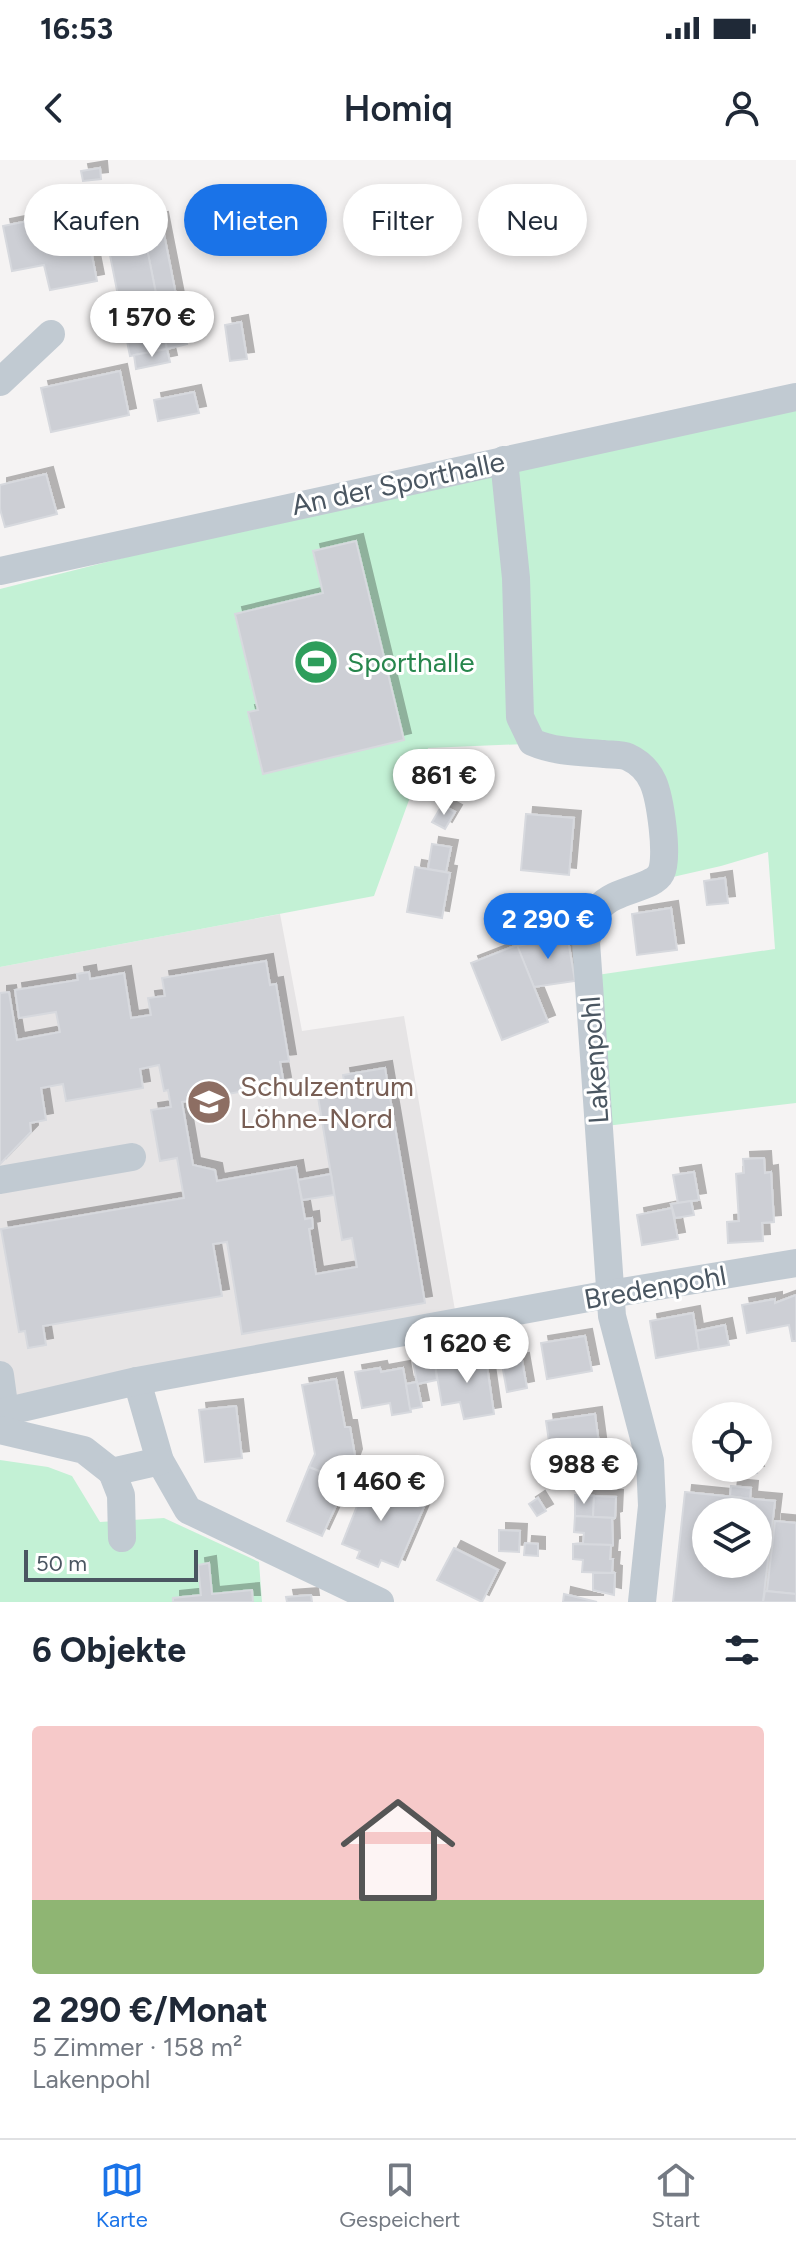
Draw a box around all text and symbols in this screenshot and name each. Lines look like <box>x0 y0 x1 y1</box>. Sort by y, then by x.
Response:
text: 16:53 <box>40 10 113 47</box>
icon: back <box>32 86 76 130</box>
icon: person <box>720 86 764 130</box>
text: Homiq <box>343 87 453 130</box>
chip: Kaufen <box>24 184 168 256</box>
chip: Mieten <box>184 184 327 256</box>
chip: Filter <box>343 184 462 256</box>
chip: Neu <box>478 184 587 256</box>
pin: 1 570 € <box>78 291 226 359</box>
text: 1 570 € <box>108 301 196 333</box>
street label: An der Sporthalle <box>288 444 508 522</box>
sports icon: Sporthalle <box>292 638 340 686</box>
place label: Sporthalle <box>347 645 475 679</box>
pin: 861 € <box>388 749 500 817</box>
text: 861 € <box>411 759 477 791</box>
pin: 2 290 € <box>474 893 622 961</box>
text: 2 290 € <box>502 903 594 935</box>
street label: Lakenpohl <box>573 995 615 1125</box>
place label: Schulzentrum Löhne-Nord <box>240 1069 414 1135</box>
school or university icon: Schulzentrum Löhne-Nord <box>185 1078 233 1126</box>
street label: Bredenpohl <box>581 1258 729 1316</box>
pin: 1 620 € <box>393 1317 541 1385</box>
text: 1 620 € <box>423 1327 511 1359</box>
map controls <box>692 1402 772 1578</box>
button: locate <box>692 1402 772 1482</box>
pin: 988 € <box>528 1438 640 1506</box>
text: 988 € <box>548 1448 620 1480</box>
pin: 1 460 € <box>307 1455 455 1523</box>
text: 1 460 € <box>336 1465 426 1497</box>
button: layers <box>692 1498 772 1578</box>
scale bar <box>24 1546 198 1582</box>
text: 50 m <box>36 1550 87 1577</box>
icon: filters <box>720 1628 764 1672</box>
text: 6 Objekte <box>32 1630 186 1671</box>
icon: home <box>326 1778 470 1922</box>
text: 2 290 €/Monat <box>32 1990 268 2031</box>
text: 5 Zimmer · 158 m² <box>32 2031 242 2063</box>
text: Lakenpohl <box>32 2063 151 2095</box>
tab: Karte <box>96 2158 148 2233</box>
tab: Gespeichert <box>339 2158 460 2233</box>
tab: Start <box>652 2158 700 2233</box>

